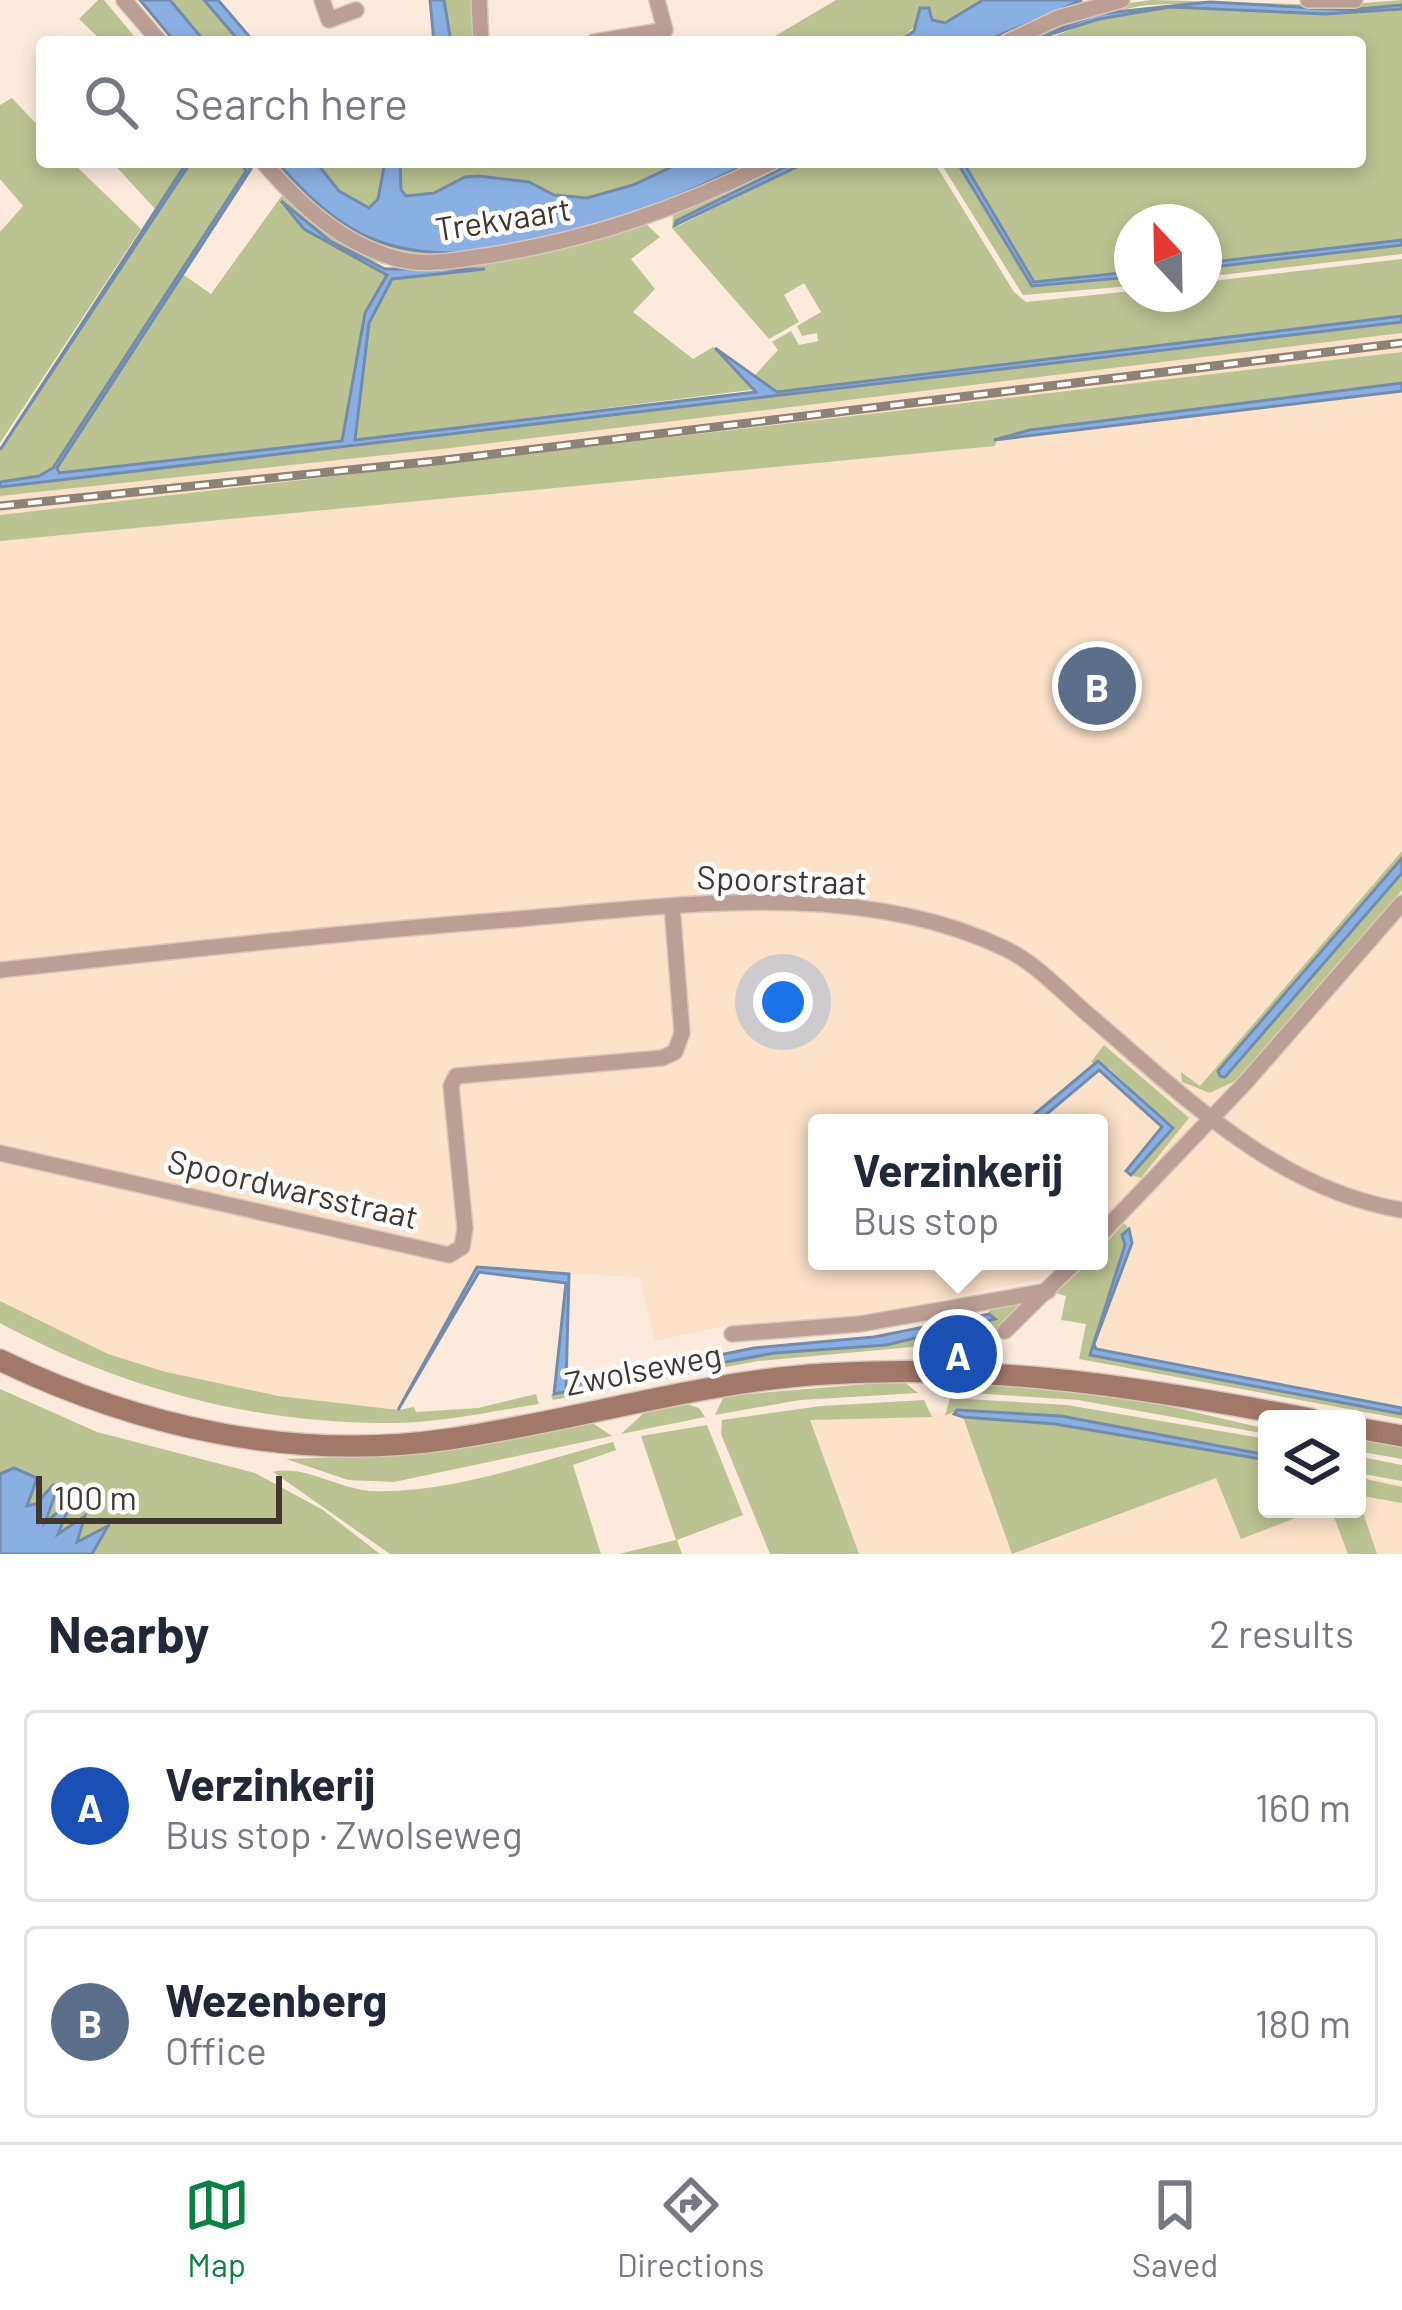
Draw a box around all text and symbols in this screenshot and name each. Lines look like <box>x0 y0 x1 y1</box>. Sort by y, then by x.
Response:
search box <box>36 36 1366 168</box>
icon: search <box>78 69 144 135</box>
text: Search here <box>174 75 408 129</box>
street label: Trekvaart <box>432 188 573 248</box>
north arrow <box>1114 204 1222 312</box>
pin: B <box>1058 641 1136 731</box>
street label: Spoorstraat <box>696 856 868 902</box>
your location <box>753 972 813 1032</box>
popup <box>808 1114 1108 1270</box>
street label: Spoordwarsstraat <box>164 1140 422 1236</box>
text: Verzinkerij <box>853 1142 1063 1196</box>
text: Bus stop <box>853 1196 999 1243</box>
pin: A <box>919 1309 997 1399</box>
street label: Zwolseweg <box>561 1333 724 1403</box>
map controls <box>1258 1410 1366 1518</box>
button: layers <box>1258 1410 1366 1518</box>
scale bar <box>36 1470 282 1523</box>
text: 100 m <box>54 1477 137 1517</box>
text: Nearby <box>48 1602 209 1663</box>
text: 2 results <box>1209 1609 1354 1656</box>
text: Verzinkerij <box>165 1756 376 1810</box>
text: A <box>77 1783 103 1830</box>
text: 160 m <box>1255 1783 1351 1830</box>
text: Bus stop · Zwolseweg <box>165 1810 523 1857</box>
text: Wezenberg <box>165 1972 387 2026</box>
text: B <box>78 1999 102 2046</box>
text: 180 m <box>1255 1999 1351 2046</box>
text: Office <box>165 2026 267 2073</box>
tab: Map <box>184 2172 250 2284</box>
tab: Directions <box>617 2172 764 2284</box>
tab: Saved <box>1132 2172 1218 2284</box>

